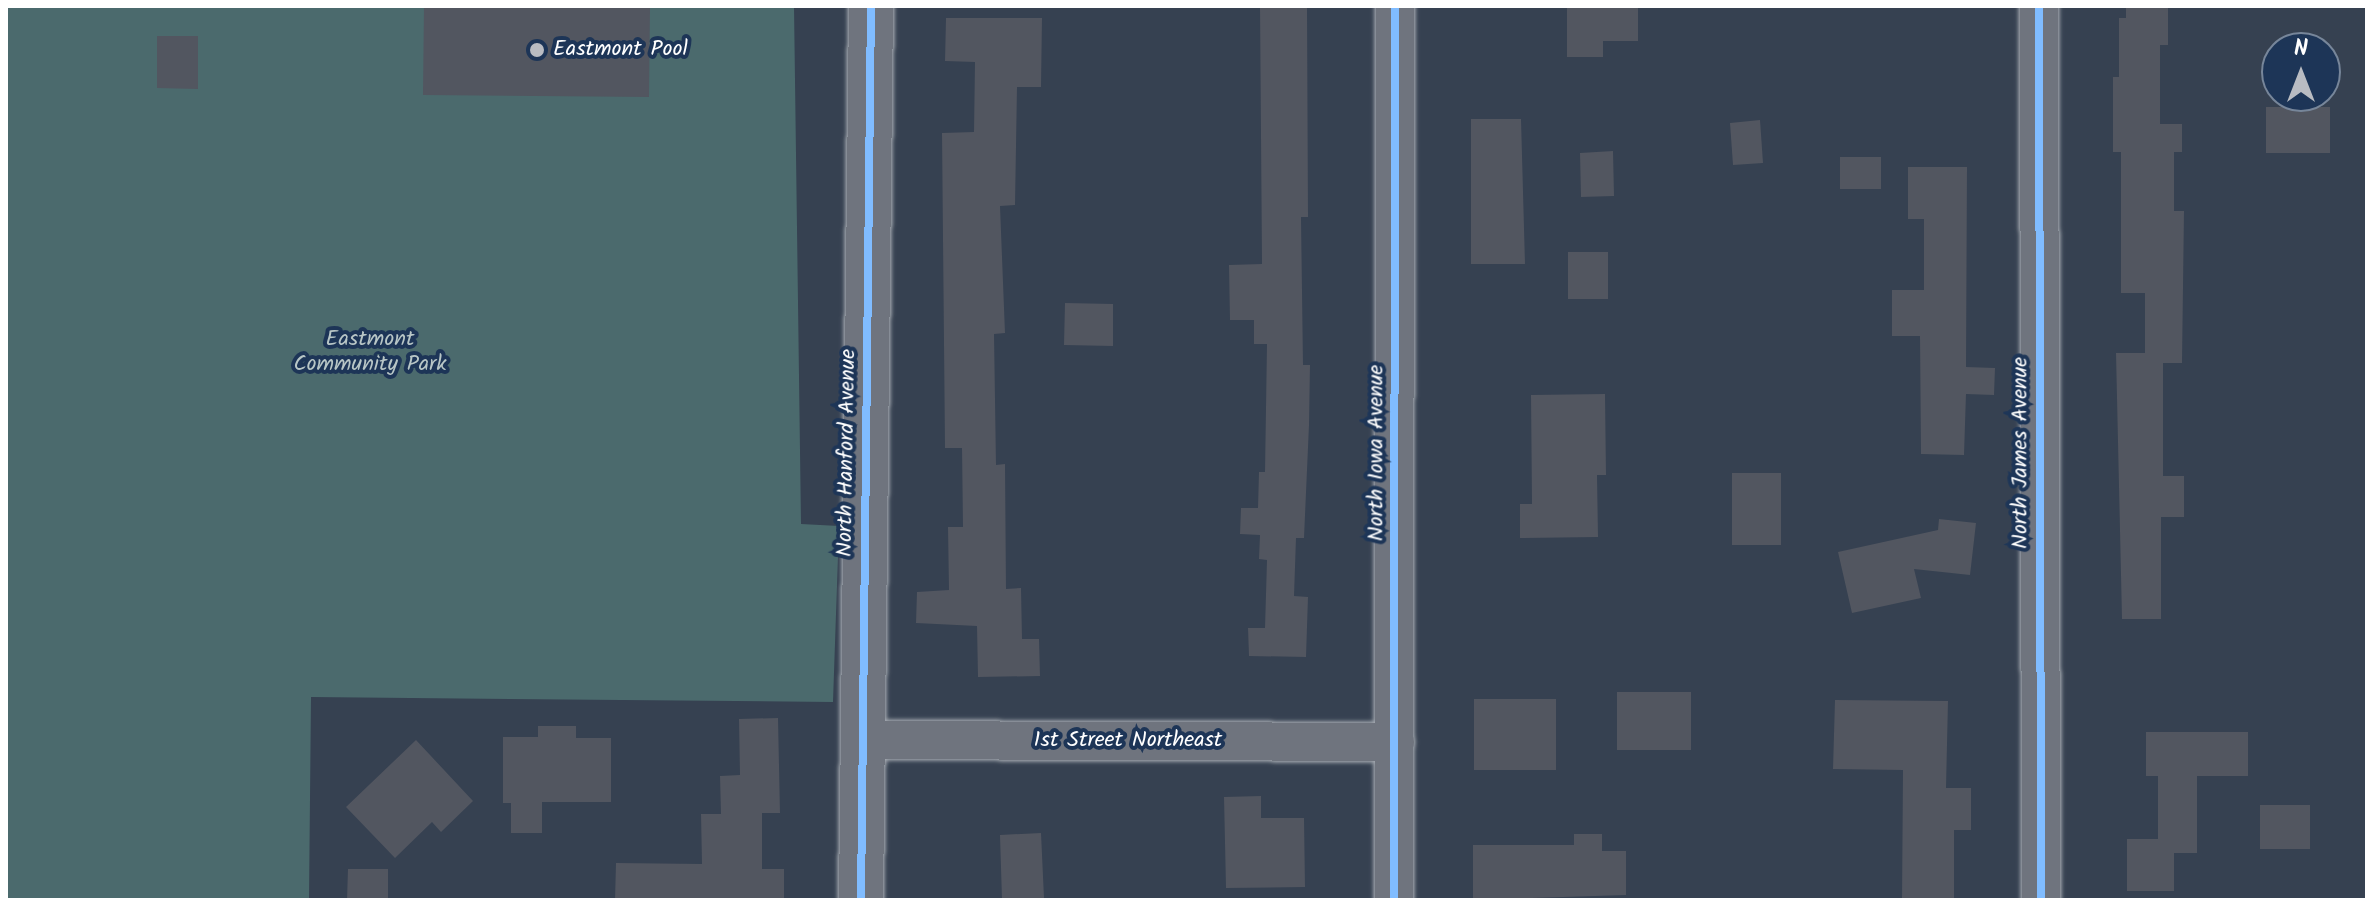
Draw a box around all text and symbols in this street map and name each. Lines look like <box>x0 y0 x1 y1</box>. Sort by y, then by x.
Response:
north arrow <box>2261 32 2341 112</box>
text: N <box>2294 32 2308 67</box>
place label: Eastmont Pool <box>553 37 688 63</box>
marker: Eastmont Pool <box>528 41 546 59</box>
park label: Eastmont Community Park <box>293 326 447 378</box>
street label: North Hanford Avenue <box>832 349 862 557</box>
street label: North James Avenue <box>2008 357 2034 549</box>
street label: North Iowa Avenue <box>1364 365 1390 541</box>
street label: 1st Street Northeast <box>1034 728 1222 754</box>

